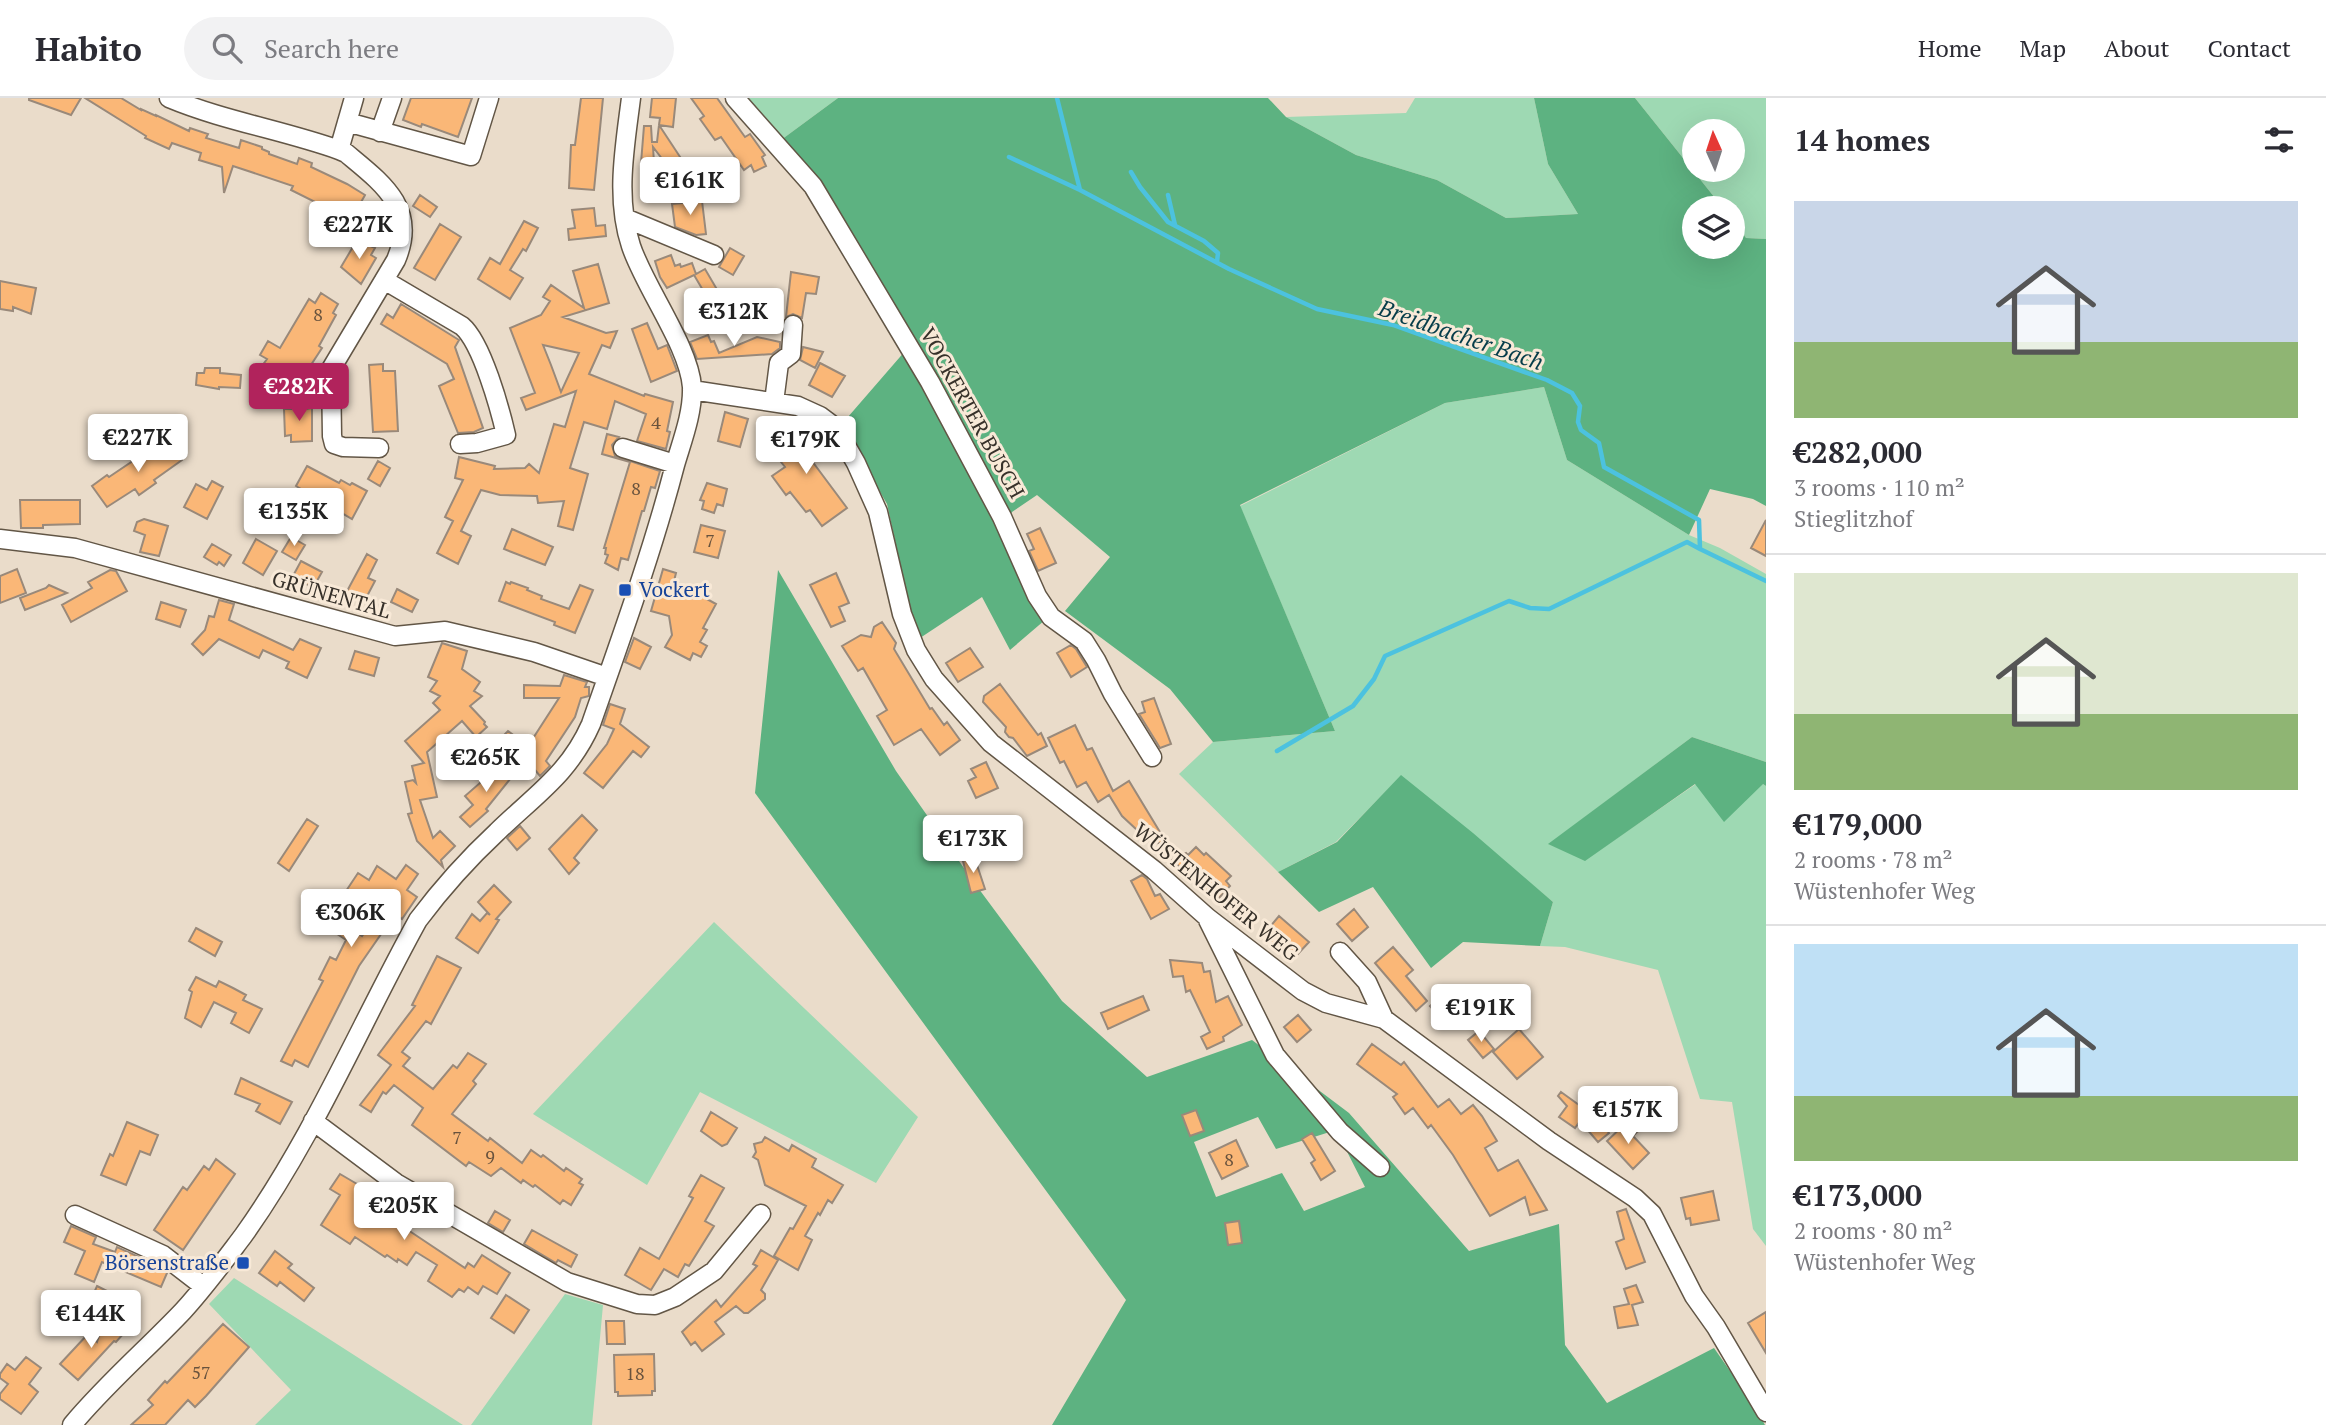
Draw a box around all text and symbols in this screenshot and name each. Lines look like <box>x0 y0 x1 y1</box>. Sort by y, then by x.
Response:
search box <box>184 17 674 80</box>
text: Habito <box>35 27 142 70</box>
icon: search <box>208 29 246 67</box>
text: Search here <box>264 31 399 65</box>
text: Home <box>1918 32 1982 64</box>
text: Map <box>2020 32 2066 64</box>
text: About <box>2104 32 2170 64</box>
text: Contact <box>2208 32 2291 64</box>
north arrow <box>1682 119 1745 182</box>
map controls <box>1682 119 1745 259</box>
text: 14 homes <box>1794 120 1930 160</box>
icon: filters <box>2260 121 2298 159</box>
pin: €161K <box>641 158 739 217</box>
text: €161K <box>656 164 724 195</box>
button: layers <box>1682 196 1745 259</box>
pin: €227K <box>310 202 408 261</box>
text: €227K <box>325 208 393 239</box>
icon: home <box>1983 247 2109 373</box>
pin: €312K <box>685 288 783 348</box>
water label: Breidbacher Bach <box>1374 292 1548 377</box>
text: €312K <box>700 295 768 326</box>
house number: 8 <box>313 302 323 326</box>
street label: VOCKERTER BUSCH <box>914 322 1032 503</box>
pin: €282K <box>250 364 348 423</box>
text: €282K <box>265 370 333 401</box>
house number: 4 <box>651 410 661 434</box>
pin: €227K <box>89 414 187 474</box>
pin: €179K <box>757 416 855 476</box>
text: €227K <box>104 421 172 452</box>
text: €179K <box>772 423 840 454</box>
text: €282,000 <box>1794 432 1922 472</box>
text: 3 rooms · 110 m² <box>1794 472 1965 503</box>
house number: 8 <box>631 476 641 500</box>
pin: €135K <box>245 489 343 548</box>
text: €135K <box>260 495 328 526</box>
text: Stieglitzhof <box>1794 503 1913 534</box>
house number: 7 <box>705 528 715 552</box>
street label: GRÜNENTAL <box>269 564 394 624</box>
place label: Vockert <box>639 575 710 603</box>
marker: Vockert <box>617 582 633 598</box>
icon: home <box>1983 619 2109 745</box>
pin: €265K <box>437 734 535 794</box>
text: €265K <box>452 741 520 772</box>
text: €179,000 <box>1794 804 1922 844</box>
pin: €173K <box>924 816 1022 875</box>
street label: WÜSTENHOFER WEG <box>1128 816 1305 967</box>
text: €173K <box>939 822 1007 853</box>
text: 2 rooms · 78 m² <box>1794 844 1953 875</box>
text: Wüstenhofer Weg <box>1794 875 1975 906</box>
pin: €306K <box>302 890 400 949</box>
text: €306K <box>317 896 385 927</box>
pin: €191K <box>1432 984 1530 1044</box>
icon: home <box>1983 990 2109 1116</box>
text: €191K <box>1447 991 1515 1022</box>
pin: €157K <box>1579 1086 1677 1146</box>
text: €157K <box>1594 1093 1662 1124</box>
house number: 7 <box>452 1125 462 1149</box>
house number: 9 <box>485 1144 495 1168</box>
house number: 8 <box>1224 1147 1234 1171</box>
text: €173,000 <box>1794 1175 1922 1215</box>
pin: €205K <box>355 1182 453 1242</box>
text: €205K <box>370 1189 438 1220</box>
text: 2 rooms · 80 m² <box>1794 1215 1953 1246</box>
text: Wüstenhofer Weg <box>1794 1246 1975 1277</box>
place label: Börsenstraße <box>105 1248 229 1276</box>
marker: Börsenstraße <box>235 1255 251 1271</box>
pin: €144K <box>42 1290 140 1350</box>
text: €144K <box>57 1297 125 1328</box>
house number: 57 <box>191 1360 211 1384</box>
house number: 18 <box>625 1361 645 1385</box>

